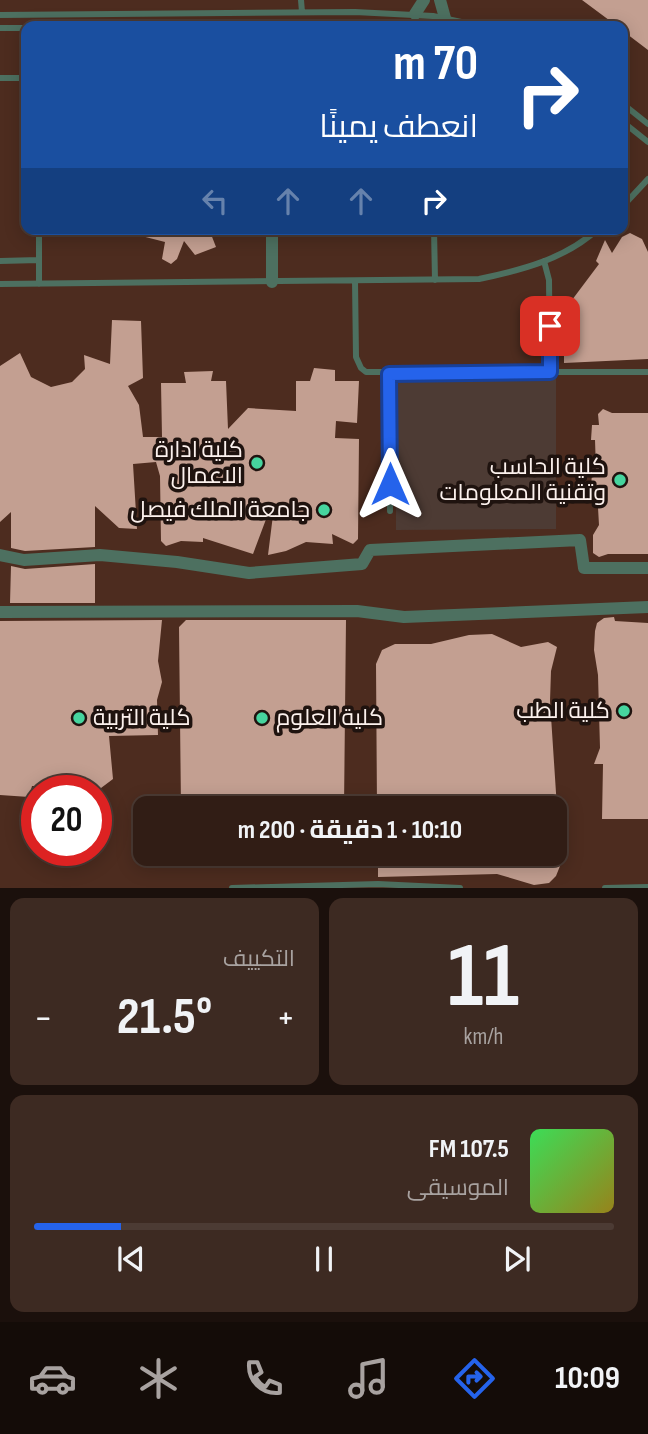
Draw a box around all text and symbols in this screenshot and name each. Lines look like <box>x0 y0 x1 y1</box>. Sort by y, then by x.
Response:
text: 70 m <box>393 35 478 94</box>
icon: right <box>502 49 593 140</box>
text: انعطف يمينًا <box>319 108 478 147</box>
icon: left <box>196 182 234 220</box>
icon: ahead <box>269 182 307 220</box>
icon: ahead <box>342 182 380 220</box>
icon: right <box>415 182 453 220</box>
pin <box>520 296 580 356</box>
icon: arrive <box>531 307 569 345</box>
place label: كلية ادارة الاعمال <box>155 436 243 490</box>
position arrow <box>353 447 427 521</box>
place label: كلية الحاسب وتقنية المعلومات <box>439 453 606 507</box>
marker: كلية ادارة الاعمال <box>249 455 265 471</box>
marker: كلية الحاسب وتقنية المعلومات <box>612 472 628 488</box>
place label: جامعة الملك فيصل <box>130 496 310 524</box>
marker: جامعة الملك فيصل <box>316 502 332 518</box>
place label: كلية الطب <box>516 697 610 725</box>
marker: كلية الطب <box>616 703 632 719</box>
place label: كلية التربية <box>93 704 191 732</box>
place label: كلية العلوم <box>276 704 383 733</box>
marker: كلية التربية <box>71 710 87 726</box>
marker: كلية العلوم <box>254 710 270 726</box>
speed limit sign: 20 <box>21 775 112 866</box>
text: 10:10 · 1 دقيقة · 200 m <box>238 815 462 846</box>
text: 11 <box>448 923 519 1032</box>
text: التكييف <box>223 945 295 973</box>
text: 21.5° <box>117 986 212 1049</box>
text: − <box>34 996 53 1041</box>
text: + <box>276 996 295 1041</box>
text: km/h <box>464 1023 503 1051</box>
text: 107.5 FM <box>429 1134 509 1165</box>
text: الموسيقى <box>407 1174 509 1202</box>
icon: previous <box>112 1240 150 1278</box>
icon: pause <box>305 1240 343 1278</box>
icon: next <box>498 1240 536 1278</box>
icon: car <box>28 1354 77 1403</box>
icon: climate <box>134 1354 183 1403</box>
icon: phone <box>239 1354 288 1403</box>
icon: music <box>344 1354 393 1403</box>
icon: directions <box>450 1354 499 1403</box>
text: 10:09 <box>555 1359 620 1398</box>

